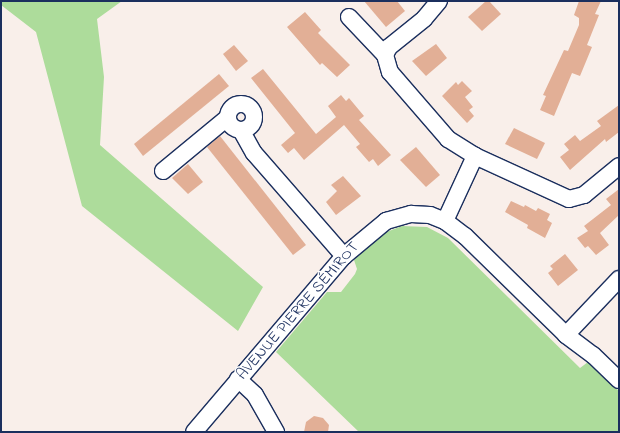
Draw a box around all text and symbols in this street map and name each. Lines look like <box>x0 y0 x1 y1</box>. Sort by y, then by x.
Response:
street label: AVENUE PIERRE SÉMIROT <box>233 238 363 384</box>

